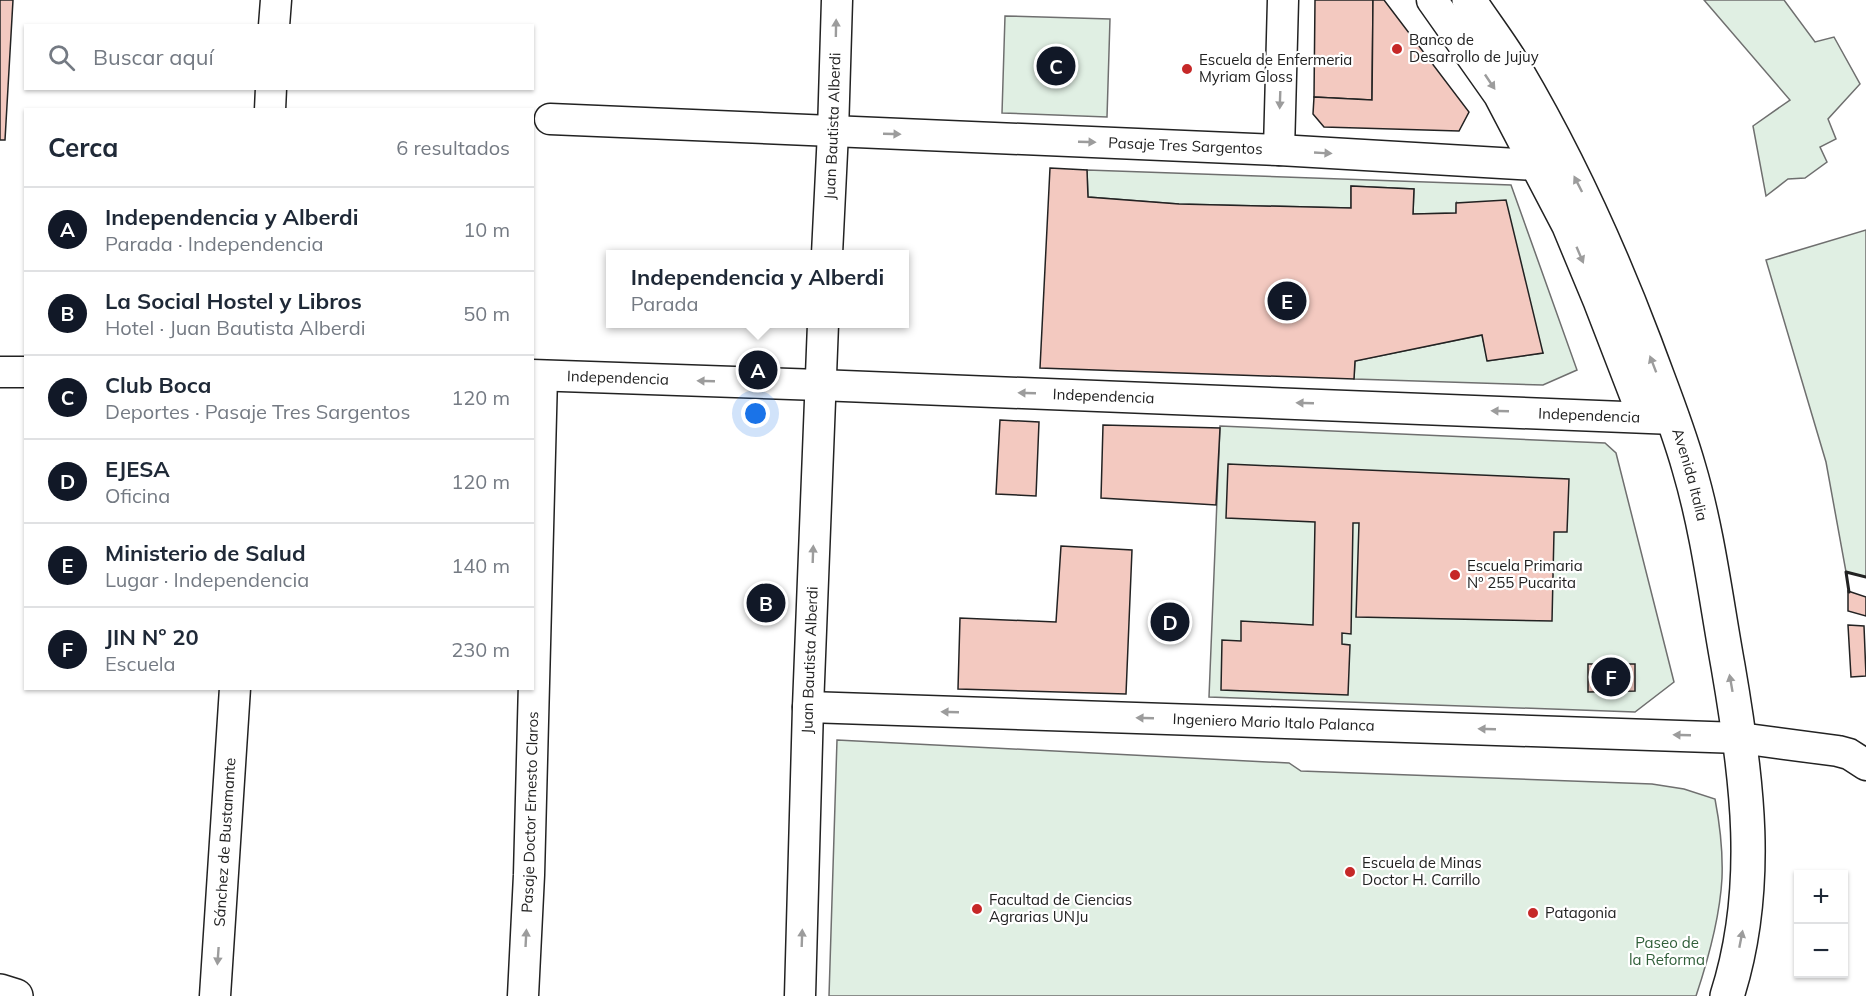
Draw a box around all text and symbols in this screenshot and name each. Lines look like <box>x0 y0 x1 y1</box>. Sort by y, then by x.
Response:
one-way arrow <box>831 19 841 38</box>
search box <box>24 24 534 90</box>
place label: Banco de Desarrollo de Jujuy <box>1409 30 1539 66</box>
icon: search <box>45 41 78 74</box>
marker: Banco de Desarrollo de Jujuy <box>1390 42 1404 56</box>
text: Buscar aquí <box>93 43 214 71</box>
pin: C <box>1036 44 1076 88</box>
place label: Escuela de Enfermeria Myriam Gloss <box>1199 50 1352 86</box>
street label: Juan Bautista Alberdi <box>820 52 844 200</box>
marker: Escuela de Enfermeria Myriam Gloss <box>1180 62 1194 76</box>
one-way arrow <box>1484 74 1495 90</box>
one-way arrow <box>1276 91 1285 110</box>
one-way arrow <box>882 130 901 139</box>
text: Cerca <box>48 131 118 164</box>
street label: Pasaje Tres Sargentos <box>1108 133 1263 158</box>
text: 6 resultados <box>396 135 510 160</box>
one-way arrow <box>1077 138 1096 147</box>
one-way arrow <box>1314 148 1333 157</box>
one-way arrow <box>1573 175 1583 192</box>
text: Independencia y Alberdi <box>105 203 358 231</box>
text: A <box>60 217 75 242</box>
text: 10 m <box>463 217 510 242</box>
text: Parada · Independencia <box>105 231 323 256</box>
one-way arrow <box>1575 247 1584 264</box>
popup <box>606 250 909 328</box>
text: Independencia y Alberdi <box>631 263 884 291</box>
pin: E <box>1268 278 1306 324</box>
text: La Social Hostel y Libros <box>105 287 362 315</box>
text: Parada <box>631 291 699 316</box>
text: B <box>61 301 74 326</box>
text: 50 m <box>463 301 510 326</box>
text: Hotel · Juan Bautista Alberdi <box>105 315 365 340</box>
pin: A <box>738 348 777 392</box>
one-way arrow <box>1647 355 1657 373</box>
street label: Independencia <box>567 366 669 389</box>
text: Club Boca <box>105 371 211 399</box>
one-way arrow <box>696 376 715 386</box>
street label: Independencia <box>1052 384 1155 407</box>
text: C <box>61 385 74 410</box>
text: 120 m <box>451 385 510 410</box>
one-way arrow <box>1017 388 1036 397</box>
text: Deportes · Pasaje Tres Sargentos <box>105 399 410 424</box>
your location <box>741 399 770 428</box>
one-way arrow <box>1296 399 1315 408</box>
street label: Independencia <box>1538 404 1641 427</box>
one-way arrow <box>1491 406 1510 415</box>
street label: Avenida Italia <box>1668 426 1712 523</box>
text: EJESA <box>105 455 170 483</box>
text: D <box>60 469 75 494</box>
text: 120 m <box>451 469 510 494</box>
text: Oficina <box>105 483 170 508</box>
text: Ministerio de Salud <box>105 539 306 567</box>
one-way arrow <box>809 544 818 563</box>
text: E <box>62 553 73 578</box>
text: 140 m <box>451 553 510 578</box>
place label: Escuela Primaria Nº 255 Pucarita <box>1467 556 1583 592</box>
text: Lugar · Independencia <box>105 567 309 592</box>
marker: Escuela Primaria Nº 255 Pucarita <box>1448 568 1462 582</box>
pin: B <box>746 580 786 626</box>
street label: Juan Bautista Alberdi <box>797 586 822 734</box>
pin: D <box>1150 600 1190 644</box>
text: JIN Nº 20 <box>105 623 199 651</box>
text: F <box>62 637 73 662</box>
text: 230 m <box>451 637 510 662</box>
text: Escuela <box>105 651 176 676</box>
pin: F <box>1592 654 1630 700</box>
one-way arrow <box>1726 673 1735 692</box>
one-way arrow <box>941 707 960 716</box>
street label: Ingeniero Mario Italo Palanca <box>1172 709 1375 735</box>
street label: Pasaje Doctor Ernesto Claros <box>517 711 542 913</box>
one-way arrow <box>1136 713 1155 723</box>
one-way arrow <box>1477 724 1496 734</box>
one-way arrow <box>1672 731 1691 740</box>
street label: Sánchez de Bustamante <box>210 757 239 927</box>
place label: Escuela de Minas Doctor H. Carrillo <box>1362 853 1482 889</box>
marker: Escuela de Minas Doctor H. Carrillo <box>1343 865 1357 879</box>
map controls <box>1794 870 1848 978</box>
button: + <box>1794 870 1848 924</box>
place label: Facultad de Ciencias Agrarias UNJu <box>989 890 1132 926</box>
marker: Facultad de Ciencias Agrarias UNJu <box>970 902 984 916</box>
place label: Patagonia <box>1545 903 1617 922</box>
marker: Patagonia <box>1526 906 1540 920</box>
button: − <box>1794 924 1848 978</box>
one-way arrow <box>521 928 530 947</box>
one-way arrow <box>797 928 806 947</box>
one-way arrow <box>1737 930 1746 949</box>
park label: Paseo de la Reforma <box>1629 933 1705 969</box>
one-way arrow <box>213 947 222 966</box>

